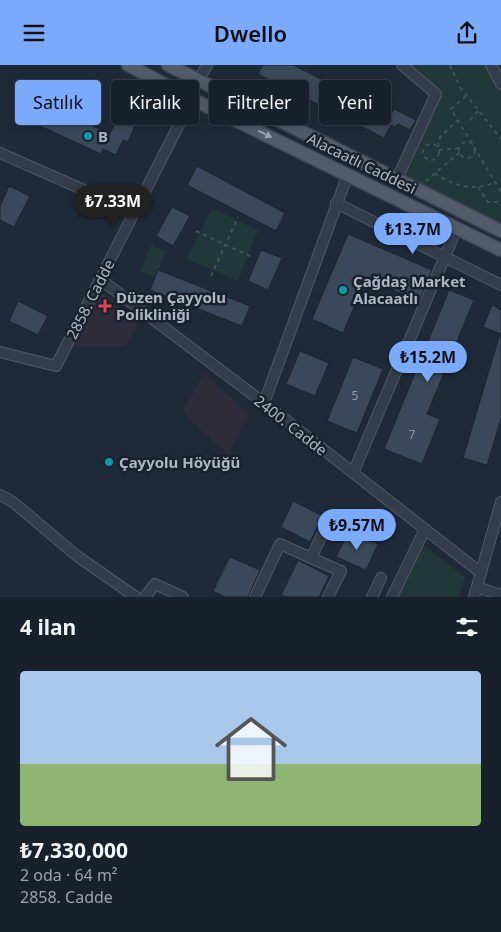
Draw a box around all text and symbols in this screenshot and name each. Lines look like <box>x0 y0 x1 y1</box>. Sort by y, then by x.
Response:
text: Dwello <box>214 18 287 48</box>
icon: menu <box>20 19 48 47</box>
icon: share <box>453 19 481 47</box>
chip: Satılık <box>15 80 101 125</box>
chip: Kiralık <box>111 80 199 125</box>
chip: Filtreler <box>209 80 309 125</box>
chip: Yeni <box>319 80 391 125</box>
place label: B <box>98 126 108 146</box>
street label: Alacaatlı Caddesi <box>304 128 420 198</box>
marker: B <box>82 130 94 142</box>
one-way arrow <box>258 130 272 138</box>
pin: ₺7.33M <box>72 185 154 227</box>
text: ₺7.33M <box>85 190 141 212</box>
pin: ₺13.7M <box>372 213 454 255</box>
text: ₺13.7M <box>385 218 441 240</box>
street label: 2858. Cadde <box>61 256 119 342</box>
place label: Çağdaş Market Alacaatlı <box>353 271 466 308</box>
marker: Çağdaş Market Alacaatlı <box>337 284 349 296</box>
place label: Düzen Çayyolu Polikliniği <box>116 287 226 324</box>
marker: Düzen Çayyolu Polikliniği <box>98 299 112 313</box>
pin: ₺15.2M <box>387 341 469 383</box>
text: ₺15.2M <box>400 346 456 368</box>
house number: 5 <box>352 387 359 404</box>
street label: 2400. Cadde <box>251 390 331 460</box>
house number: 7 <box>409 426 416 443</box>
place label: Çayyolu Höyüğü <box>119 452 240 472</box>
marker: Çayyolu Höyüğü <box>103 456 115 468</box>
pin: ₺9.57M <box>316 509 398 551</box>
text: ₺9.57M <box>329 514 385 536</box>
text: 4 ilan <box>20 613 76 641</box>
icon: filters <box>453 613 481 641</box>
icon: home <box>206 704 296 794</box>
text: ₺7,330,000 <box>20 836 128 864</box>
text: 2 oda · 64 m² <box>20 864 117 886</box>
text: 2858. Cadde <box>20 886 113 908</box>

